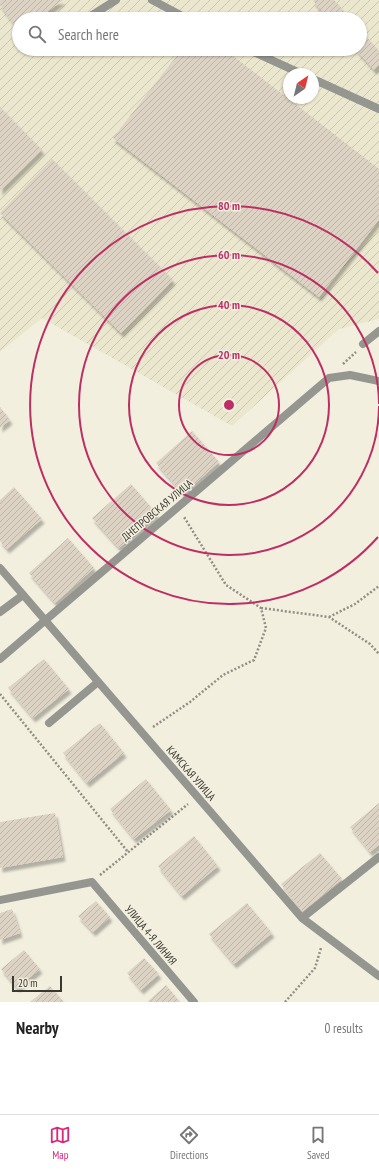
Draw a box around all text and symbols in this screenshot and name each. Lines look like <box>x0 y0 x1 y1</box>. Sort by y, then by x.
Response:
search box <box>12 12 367 56</box>
icon: search <box>26 23 48 45</box>
text: Search here <box>58 25 119 44</box>
north arrow <box>283 68 319 104</box>
text: 80 m <box>218 198 240 213</box>
text: 60 m <box>218 247 240 262</box>
text: 40 m <box>218 297 240 312</box>
text: 20 m <box>218 347 240 362</box>
centre of rings <box>222 398 236 412</box>
street label: ДНЕПРОВСКАЯ УЛИЦА <box>118 476 196 544</box>
street label: КАМСКАЯ УЛИЦА <box>163 743 219 804</box>
street label: УЛИЦА 4-Я ЛИНИЯ <box>122 902 180 968</box>
scale bar <box>12 974 62 993</box>
text: 20 m <box>18 976 37 990</box>
text: Nearby <box>16 1017 59 1039</box>
text: 0 results <box>324 1020 363 1037</box>
tab: Map <box>49 1124 71 1162</box>
tab: Directions <box>170 1124 208 1162</box>
tab: Saved <box>307 1124 330 1162</box>

